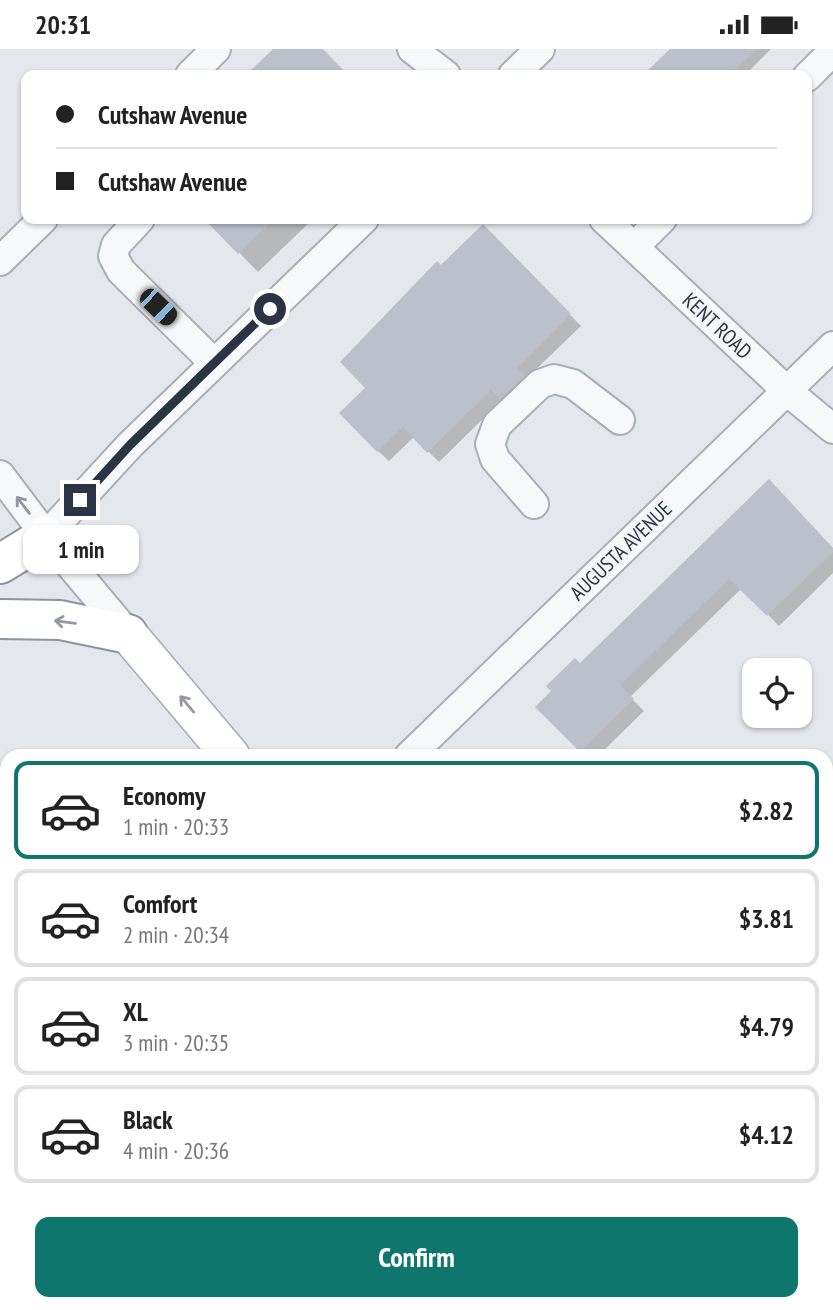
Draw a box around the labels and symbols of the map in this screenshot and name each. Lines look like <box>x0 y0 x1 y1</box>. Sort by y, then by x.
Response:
car <box>136 285 181 329</box>
street label: KENT ROAD <box>677 287 758 365</box>
route start <box>254 293 286 325</box>
route end <box>64 484 96 516</box>
street label: AUGUSTA AVENUE <box>564 495 677 606</box>
one-way arrow <box>16 497 31 515</box>
callout: 1 min <box>22 525 138 573</box>
one-way arrow <box>54 615 77 628</box>
one-way arrow <box>179 695 195 713</box>

